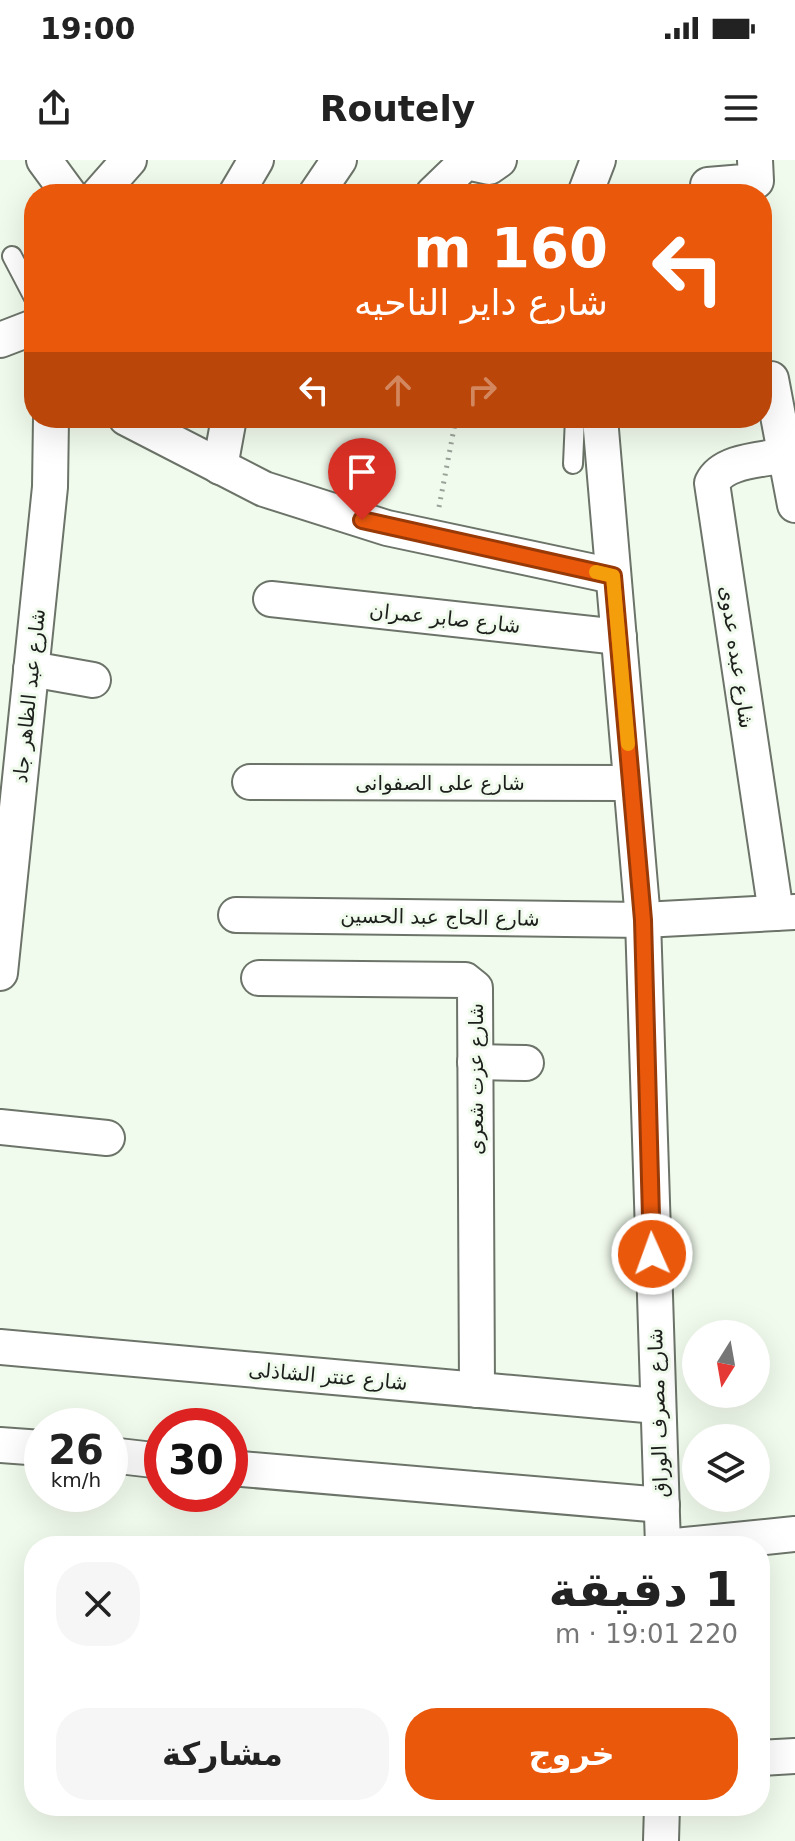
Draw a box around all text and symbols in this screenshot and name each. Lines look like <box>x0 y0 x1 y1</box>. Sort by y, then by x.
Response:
text: 19:00 <box>40 11 136 46</box>
icon: share <box>32 86 76 130</box>
icon: menu <box>719 86 763 130</box>
text: Routely <box>320 88 475 129</box>
text: 160 m <box>413 215 608 280</box>
icon: left <box>636 216 740 320</box>
text: شارع داير الناحيه <box>354 282 608 323</box>
icon: left <box>292 368 336 412</box>
icon: ahead <box>376 368 420 412</box>
icon: right <box>460 368 504 412</box>
pin <box>328 438 396 520</box>
icon: arrive <box>340 450 384 494</box>
street label: شارع عبده عدوى <box>715 584 759 730</box>
street label: شارع صابر عمران <box>368 598 522 638</box>
street label: شارع عبد الظاهر جاد <box>8 608 50 784</box>
street label: شارع على الصفوانى <box>355 771 525 795</box>
street label: شارع الحاج عبد الحسين <box>340 903 540 931</box>
street label: شارع عزت شعرى <box>464 1003 488 1155</box>
position arrow <box>610 1212 694 1296</box>
north arrow <box>682 1320 770 1408</box>
map controls <box>682 1320 770 1512</box>
street label: شارع مصرف الوراق <box>643 1328 673 1498</box>
street label: شارع عنتر الشاذلى <box>248 1357 408 1395</box>
speed limit sign: 30 <box>144 1408 248 1512</box>
button: layers <box>682 1424 770 1512</box>
text: 26 <box>48 1427 104 1473</box>
text: km/h <box>51 1468 101 1492</box>
text: 1 دقيقة <box>549 1561 738 1617</box>
button: close <box>56 1562 140 1646</box>
text: 220 m · 19:01 <box>555 1619 738 1649</box>
button: مشاركة <box>56 1708 389 1800</box>
button: خروج <box>405 1708 738 1800</box>

